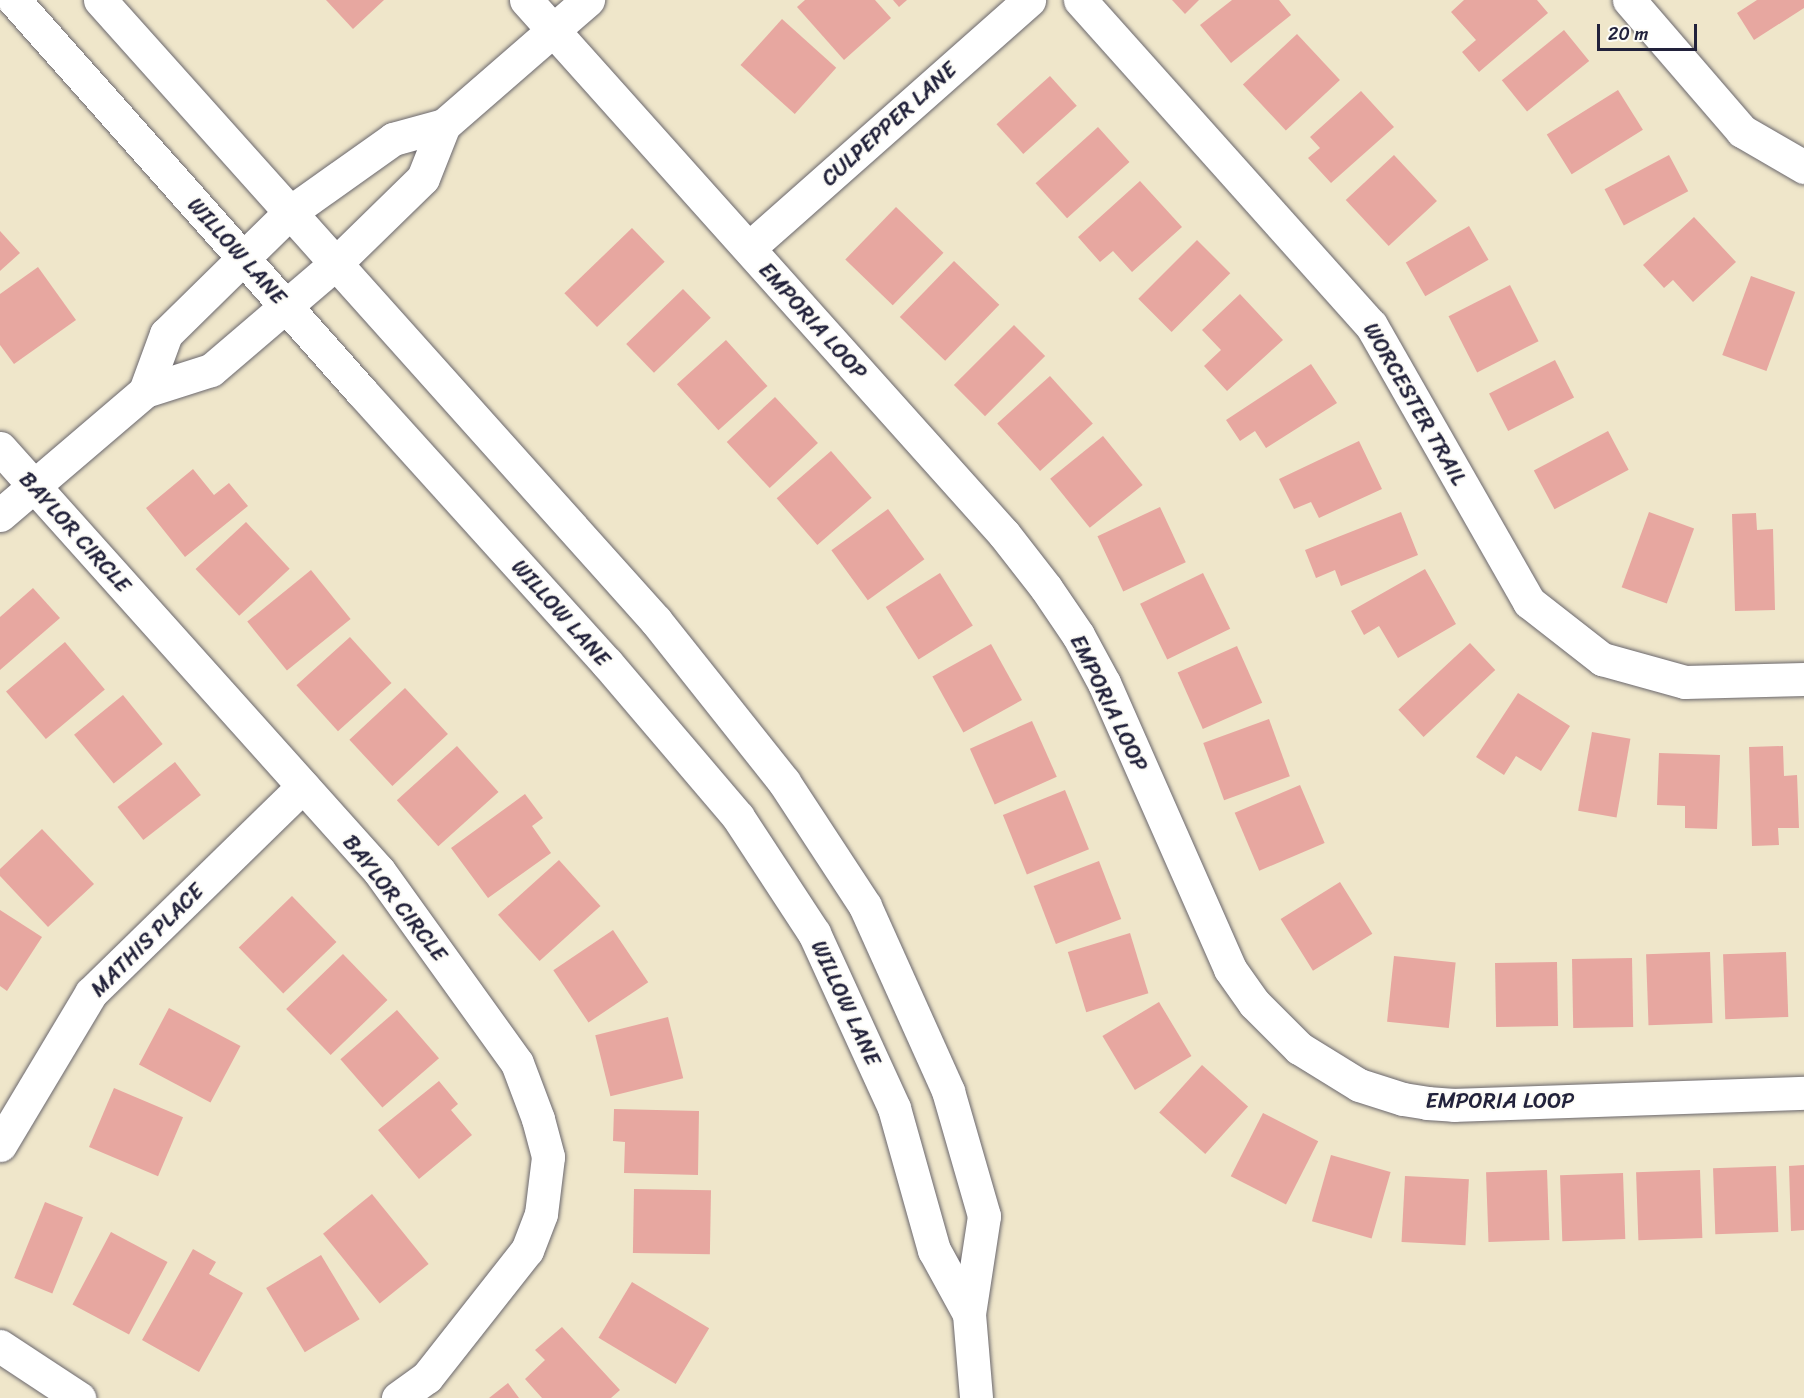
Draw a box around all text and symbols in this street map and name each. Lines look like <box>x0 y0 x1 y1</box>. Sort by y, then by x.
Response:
scale bar <box>1600 12 1700 50</box>
text: 20 m <box>1608 18 1648 50</box>
street label: CULPEPPER LANE <box>816 56 962 192</box>
street label: WILLOW LANE <box>182 192 292 310</box>
street label: EMPORIA LOOP <box>753 257 873 385</box>
street label: WORCESTER TRAIL <box>1358 318 1472 490</box>
street label: BAYLOR CIRCLE <box>13 465 137 599</box>
street label: WILLOW LANE <box>506 554 616 672</box>
street label: EMPORIA LOOP <box>1064 630 1154 776</box>
street label: BAYLOR CIRCLE <box>337 829 453 967</box>
street label: MATHIS PLACE <box>85 878 209 1002</box>
street label: WILLOW LANE <box>805 936 887 1070</box>
street label: EMPORIA LOOP <box>1426 1088 1574 1114</box>

